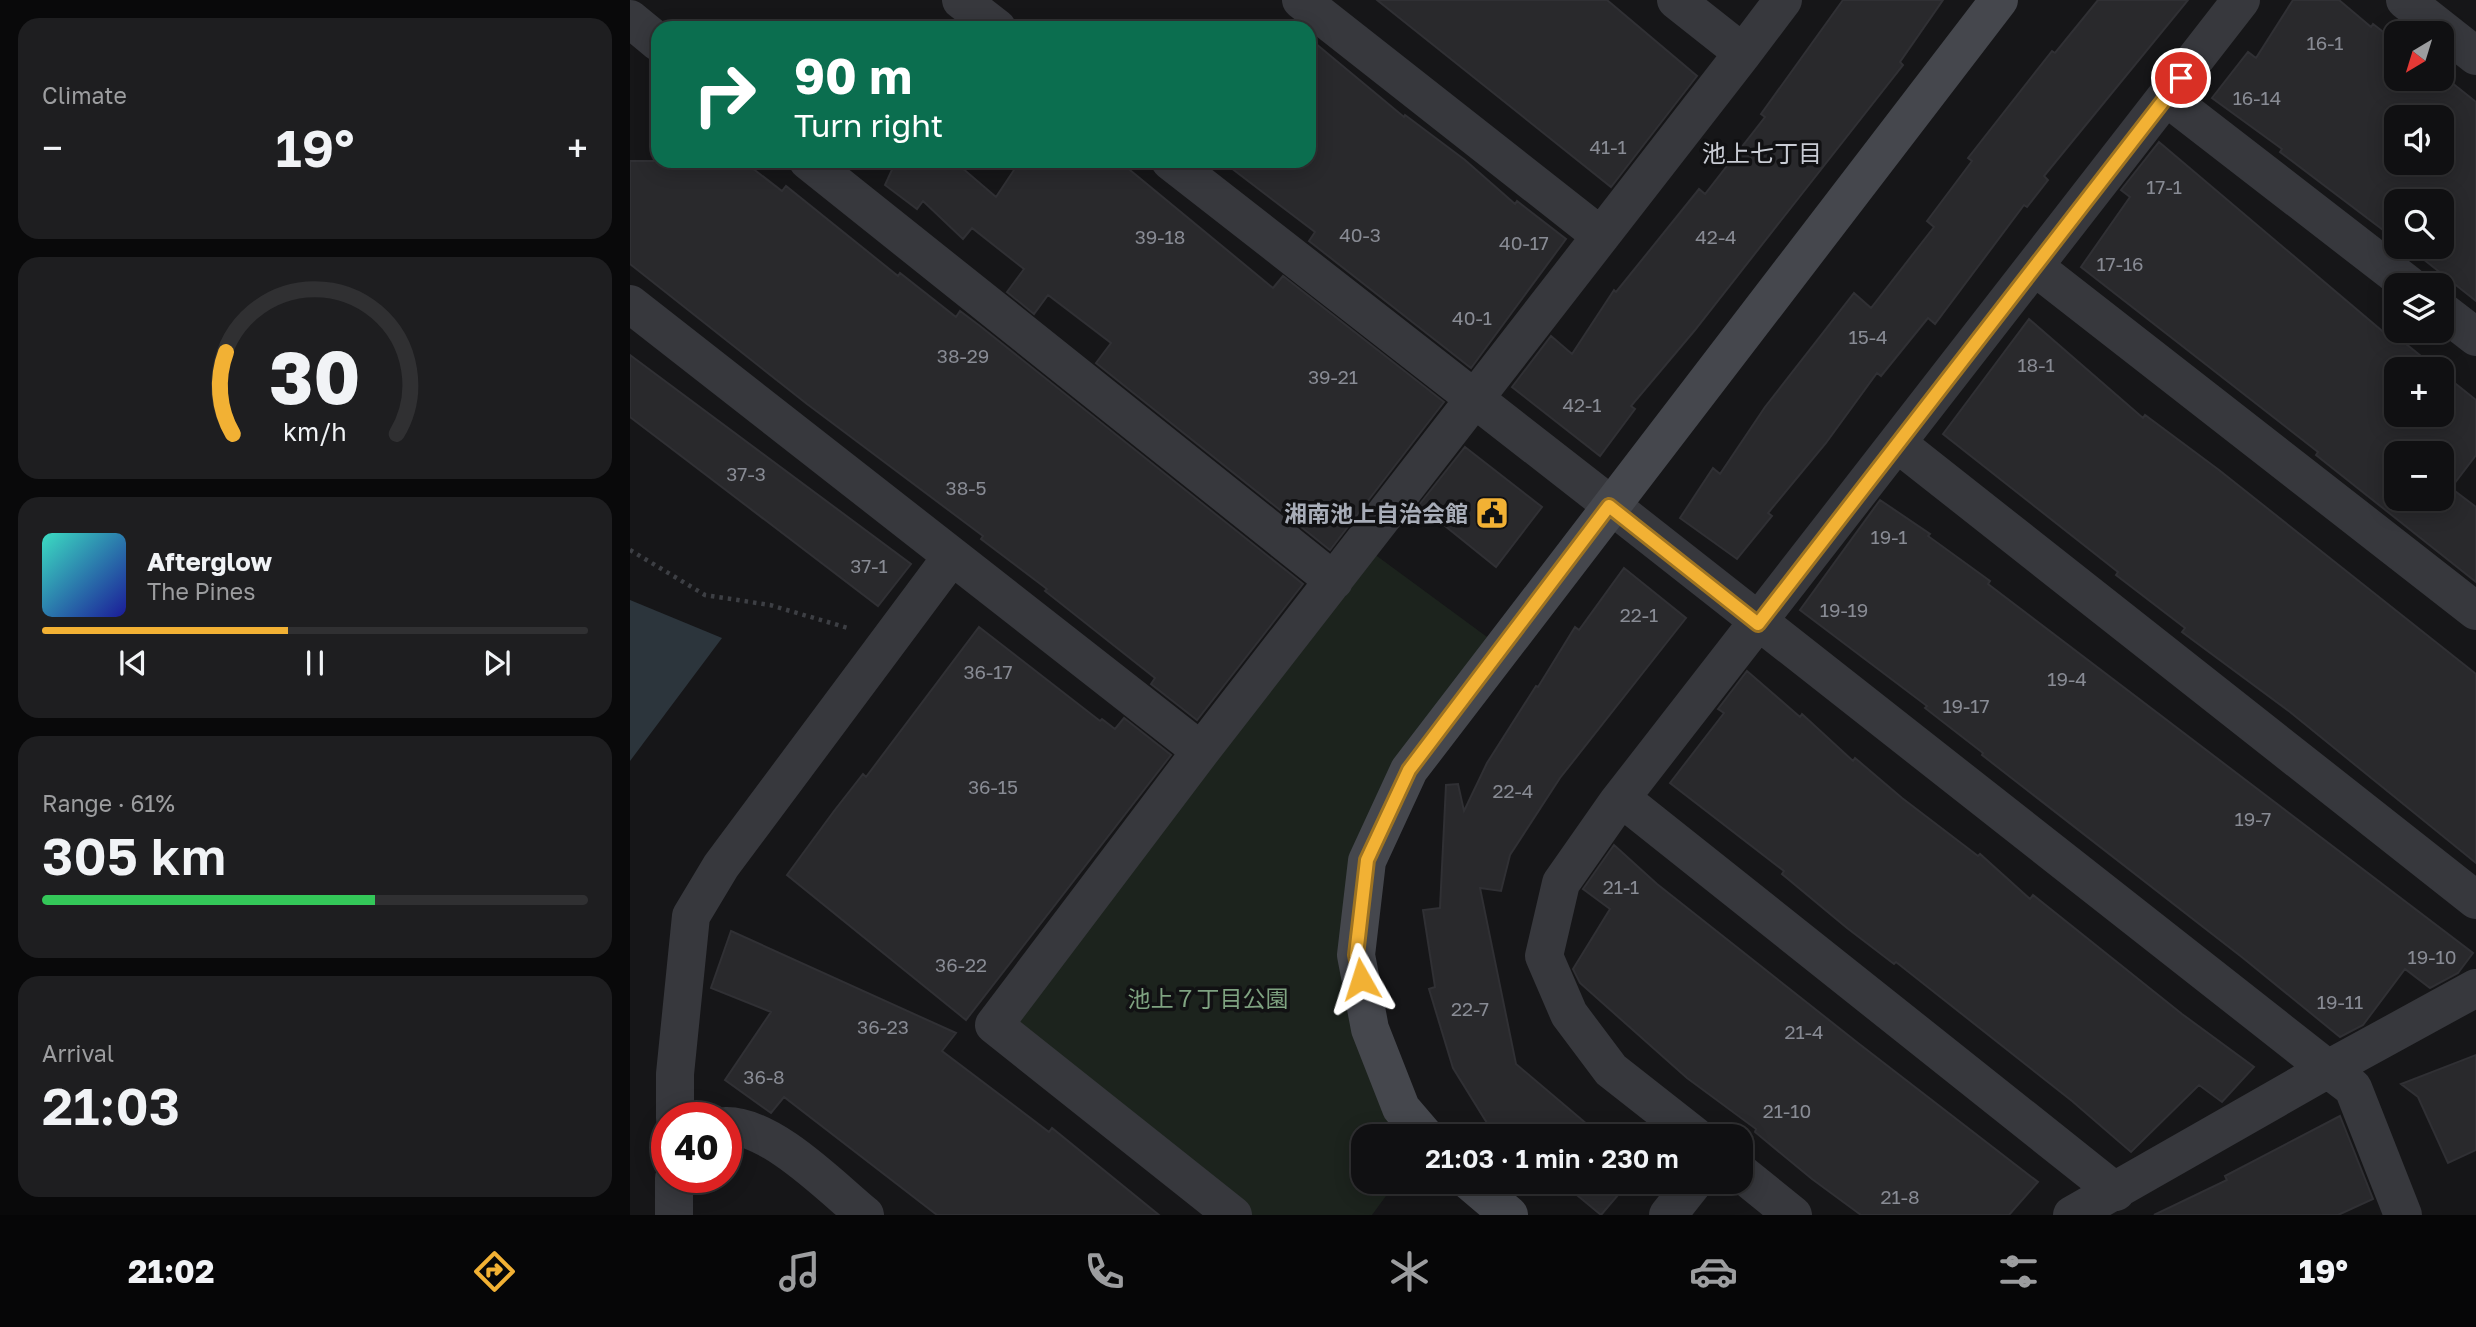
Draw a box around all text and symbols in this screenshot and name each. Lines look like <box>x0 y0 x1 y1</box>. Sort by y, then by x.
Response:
north arrow <box>2384 21 2454 91</box>
map controls <box>2384 21 2454 511</box>
house number: 16-1 <box>2306 31 2344 54</box>
text: 90 m <box>794 46 912 105</box>
pin <box>2151 48 2211 108</box>
icon: right <box>679 49 770 140</box>
icon: arrive <box>2162 59 2200 97</box>
text: Climate <box>42 81 127 109</box>
house number: 16-14 <box>2233 86 2281 109</box>
button: sound <box>2384 105 2454 175</box>
text: Turn right <box>794 106 943 144</box>
text: 19° <box>276 116 354 178</box>
text: − <box>42 125 63 170</box>
text: + <box>567 125 588 170</box>
house number: 41-1 <box>1589 135 1627 158</box>
district label: 池上七丁目 <box>1702 138 1822 167</box>
house number: 17-1 <box>2146 175 2182 198</box>
button: search <box>2384 189 2454 259</box>
house number: 40-3 <box>1339 223 1381 246</box>
house number: 39-18 <box>1135 225 1185 248</box>
house number: 42-4 <box>1695 225 1737 248</box>
house number: 40-17 <box>1499 231 1549 254</box>
house number: 17-16 <box>2096 252 2144 275</box>
button: layers <box>2384 273 2454 343</box>
house number: 40-1 <box>1452 306 1492 329</box>
house number: 15-4 <box>1848 325 1888 348</box>
text: 30 <box>269 334 361 421</box>
house number: 38-29 <box>937 344 989 367</box>
house number: 18-1 <box>2017 353 2055 376</box>
button: + <box>2384 357 2454 427</box>
house number: 39-21 <box>1308 365 1358 388</box>
house number: 42-1 <box>1562 393 1602 416</box>
text: km/h <box>283 416 347 447</box>
button: − <box>2384 441 2454 511</box>
house number: 37-3 <box>726 462 766 485</box>
house number: 38-5 <box>946 476 986 499</box>
public building icon: 湘南池上自治会館 <box>1473 494 1511 532</box>
place label: 湘南池上自治会館 <box>1284 499 1468 527</box>
house number: 19-1 <box>1870 525 1908 548</box>
text: Afterglow <box>147 546 272 577</box>
house number: 37-1 <box>850 554 888 577</box>
text: The Pines <box>147 577 255 605</box>
house number: 19-19 <box>1820 598 1868 621</box>
house number: 22-1 <box>1620 603 1658 626</box>
icon: previous <box>114 644 152 682</box>
icon: pause <box>296 644 334 682</box>
icon: next <box>478 644 516 682</box>
house number: 36-17 <box>963 660 1013 683</box>
house number: 19-4 <box>2047 667 2087 690</box>
house number: 19-17 <box>1942 694 1990 717</box>
house number: 36-15 <box>968 775 1018 798</box>
house number: 22-4 <box>1493 779 1533 802</box>
text: Range · 61% <box>42 789 175 817</box>
house number: 19-7 <box>2235 807 2271 830</box>
text: 305 km <box>42 824 226 886</box>
house number: 21-1 <box>1603 875 1639 898</box>
position arrow <box>1324 942 1398 1016</box>
house number: 19-10 <box>2408 945 2456 968</box>
house number: 36-22 <box>935 953 987 976</box>
park label: 池上７丁目公園 <box>1128 984 1289 1012</box>
house number: 19-11 <box>2317 990 2363 1013</box>
house number: 22-7 <box>1451 997 1489 1020</box>
house number: 36-23 <box>857 1015 909 1038</box>
house number: 21-4 <box>1784 1020 1824 1043</box>
text: Arrival <box>42 1039 114 1067</box>
house number: 36-8 <box>743 1065 785 1088</box>
text: 21:03 <box>42 1074 180 1136</box>
house number: 21-10 <box>1763 1099 1811 1122</box>
speed limit sign: 40 <box>651 1102 742 1193</box>
text: 21:03 · 1 min · 230 m <box>1425 1143 1679 1174</box>
house number: 21-8 <box>1880 1185 1920 1208</box>
icon: directions <box>470 1247 519 1296</box>
icon: music <box>775 1247 824 1296</box>
icon: phone <box>1080 1247 1129 1296</box>
icon: climate <box>1385 1247 1434 1296</box>
icon: car <box>1689 1247 1738 1296</box>
icon: filters <box>1994 1247 2043 1296</box>
text: 21:02 <box>128 1252 214 1290</box>
text: 19° <box>2299 1252 2348 1290</box>

